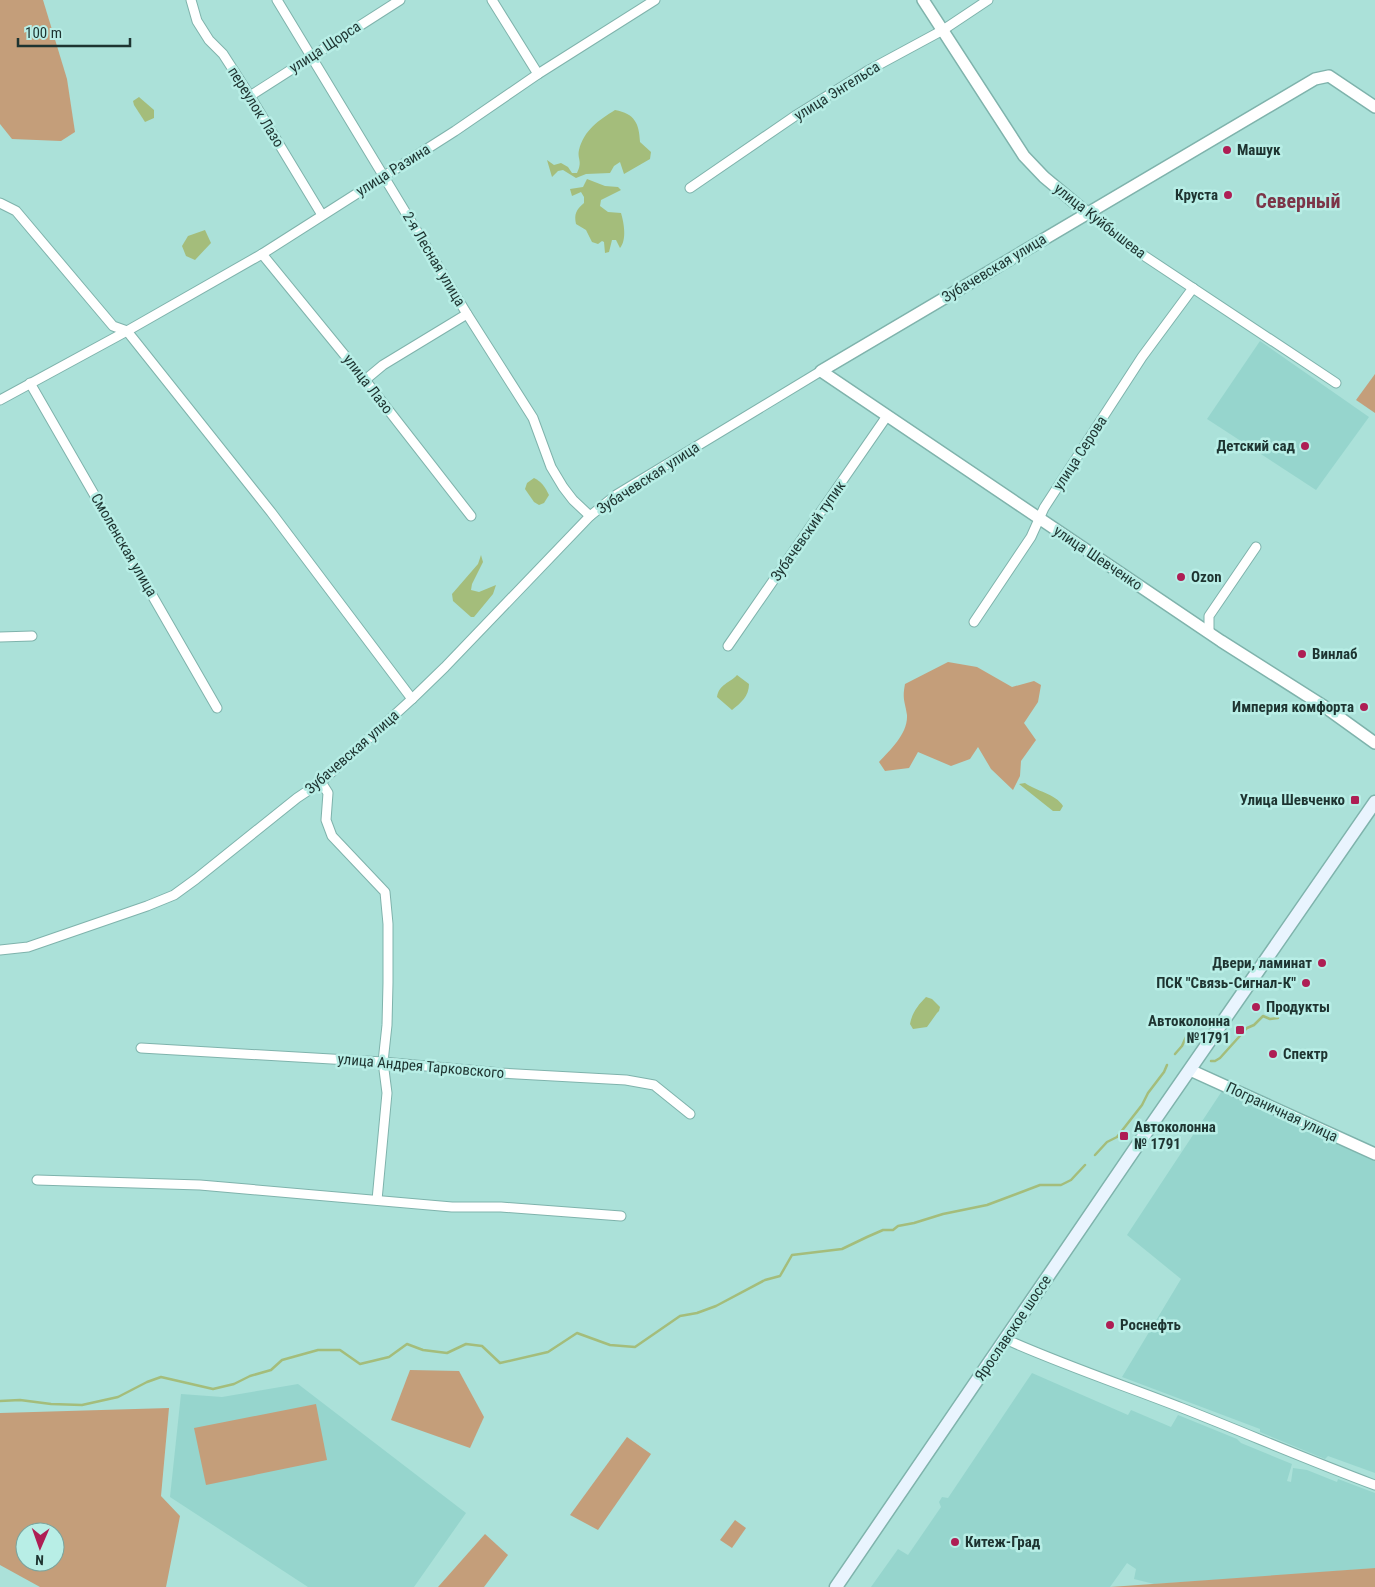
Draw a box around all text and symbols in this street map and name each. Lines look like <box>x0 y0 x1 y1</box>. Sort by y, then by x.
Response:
scale bar <box>18 15 130 47</box>
street label: улица Щорса <box>286 17 364 77</box>
text: 100 m <box>25 24 62 42</box>
street label: улица Энгельса <box>791 58 883 124</box>
street label: переулок Лазо <box>224 63 288 151</box>
street label: улица Разина <box>352 140 434 200</box>
place label: Машук <box>1237 141 1281 159</box>
marker: Машук <box>1221 144 1233 156</box>
street label: улица Куйбышева <box>1051 180 1149 262</box>
place label: Круста <box>1175 186 1218 204</box>
marker: Круста <box>1222 189 1234 201</box>
district label: Северный <box>1255 189 1341 213</box>
street label: 2-я Лесная улица <box>399 209 469 309</box>
street label: Зубачевская улица <box>939 230 1049 306</box>
street label: улица Лазо <box>339 351 397 417</box>
street label: улица Серова <box>1049 412 1111 494</box>
place label: Детский сад <box>1216 437 1296 455</box>
street label: Зубачевская улица <box>593 438 703 518</box>
marker: Детский сад <box>1299 440 1311 452</box>
street label: Зубачевский тупик <box>767 477 849 585</box>
street label: Смоленская улица <box>87 490 161 600</box>
street label: улица Шевченко <box>1050 522 1146 594</box>
place label: Ozon <box>1191 568 1222 586</box>
marker: Ozon <box>1175 571 1187 583</box>
place label: Винлаб <box>1312 645 1358 663</box>
marker: Винлаб <box>1296 648 1308 660</box>
place label: Империя комфорта <box>1232 698 1354 716</box>
marker: Империя комфорта <box>1358 701 1370 713</box>
street label: Зубачевская улица <box>301 706 403 798</box>
place label: Улица Шевченко <box>1240 791 1345 809</box>
marker: Улица Шевченко <box>1349 794 1361 806</box>
place label: Двери, ламинат <box>1212 954 1312 972</box>
marker: Двери, ламинат <box>1316 957 1328 969</box>
place label: ПСК "Связь-Сигнал-К" <box>1156 974 1296 992</box>
marker: ПСК "Связь-Сигнал-К" <box>1300 977 1312 989</box>
place label: Продукты <box>1266 998 1330 1016</box>
marker: Продукты <box>1250 1001 1262 1013</box>
place label: Автоколонна №1791 <box>1148 1012 1230 1047</box>
marker: Автоколонна №1791 <box>1234 1024 1246 1036</box>
place label: Спектр <box>1283 1045 1328 1063</box>
marker: Спектр <box>1267 1048 1279 1060</box>
street label: улица Андрея Тарковского <box>337 1050 505 1082</box>
street label: Пограничная улица <box>1223 1078 1341 1146</box>
place label: Автоколонна № 1791 <box>1134 1118 1216 1153</box>
marker: Автоколонна № 1791 <box>1118 1130 1130 1142</box>
street label: Ярославское шоссе <box>971 1272 1055 1384</box>
place label: Роснефть <box>1120 1316 1181 1334</box>
marker: Роснефть <box>1104 1319 1116 1331</box>
north arrow <box>15 1522 65 1572</box>
place label: Китеж-Град <box>965 1533 1041 1551</box>
marker: Китеж-Град <box>949 1536 961 1548</box>
text: N <box>35 1552 44 1568</box>

